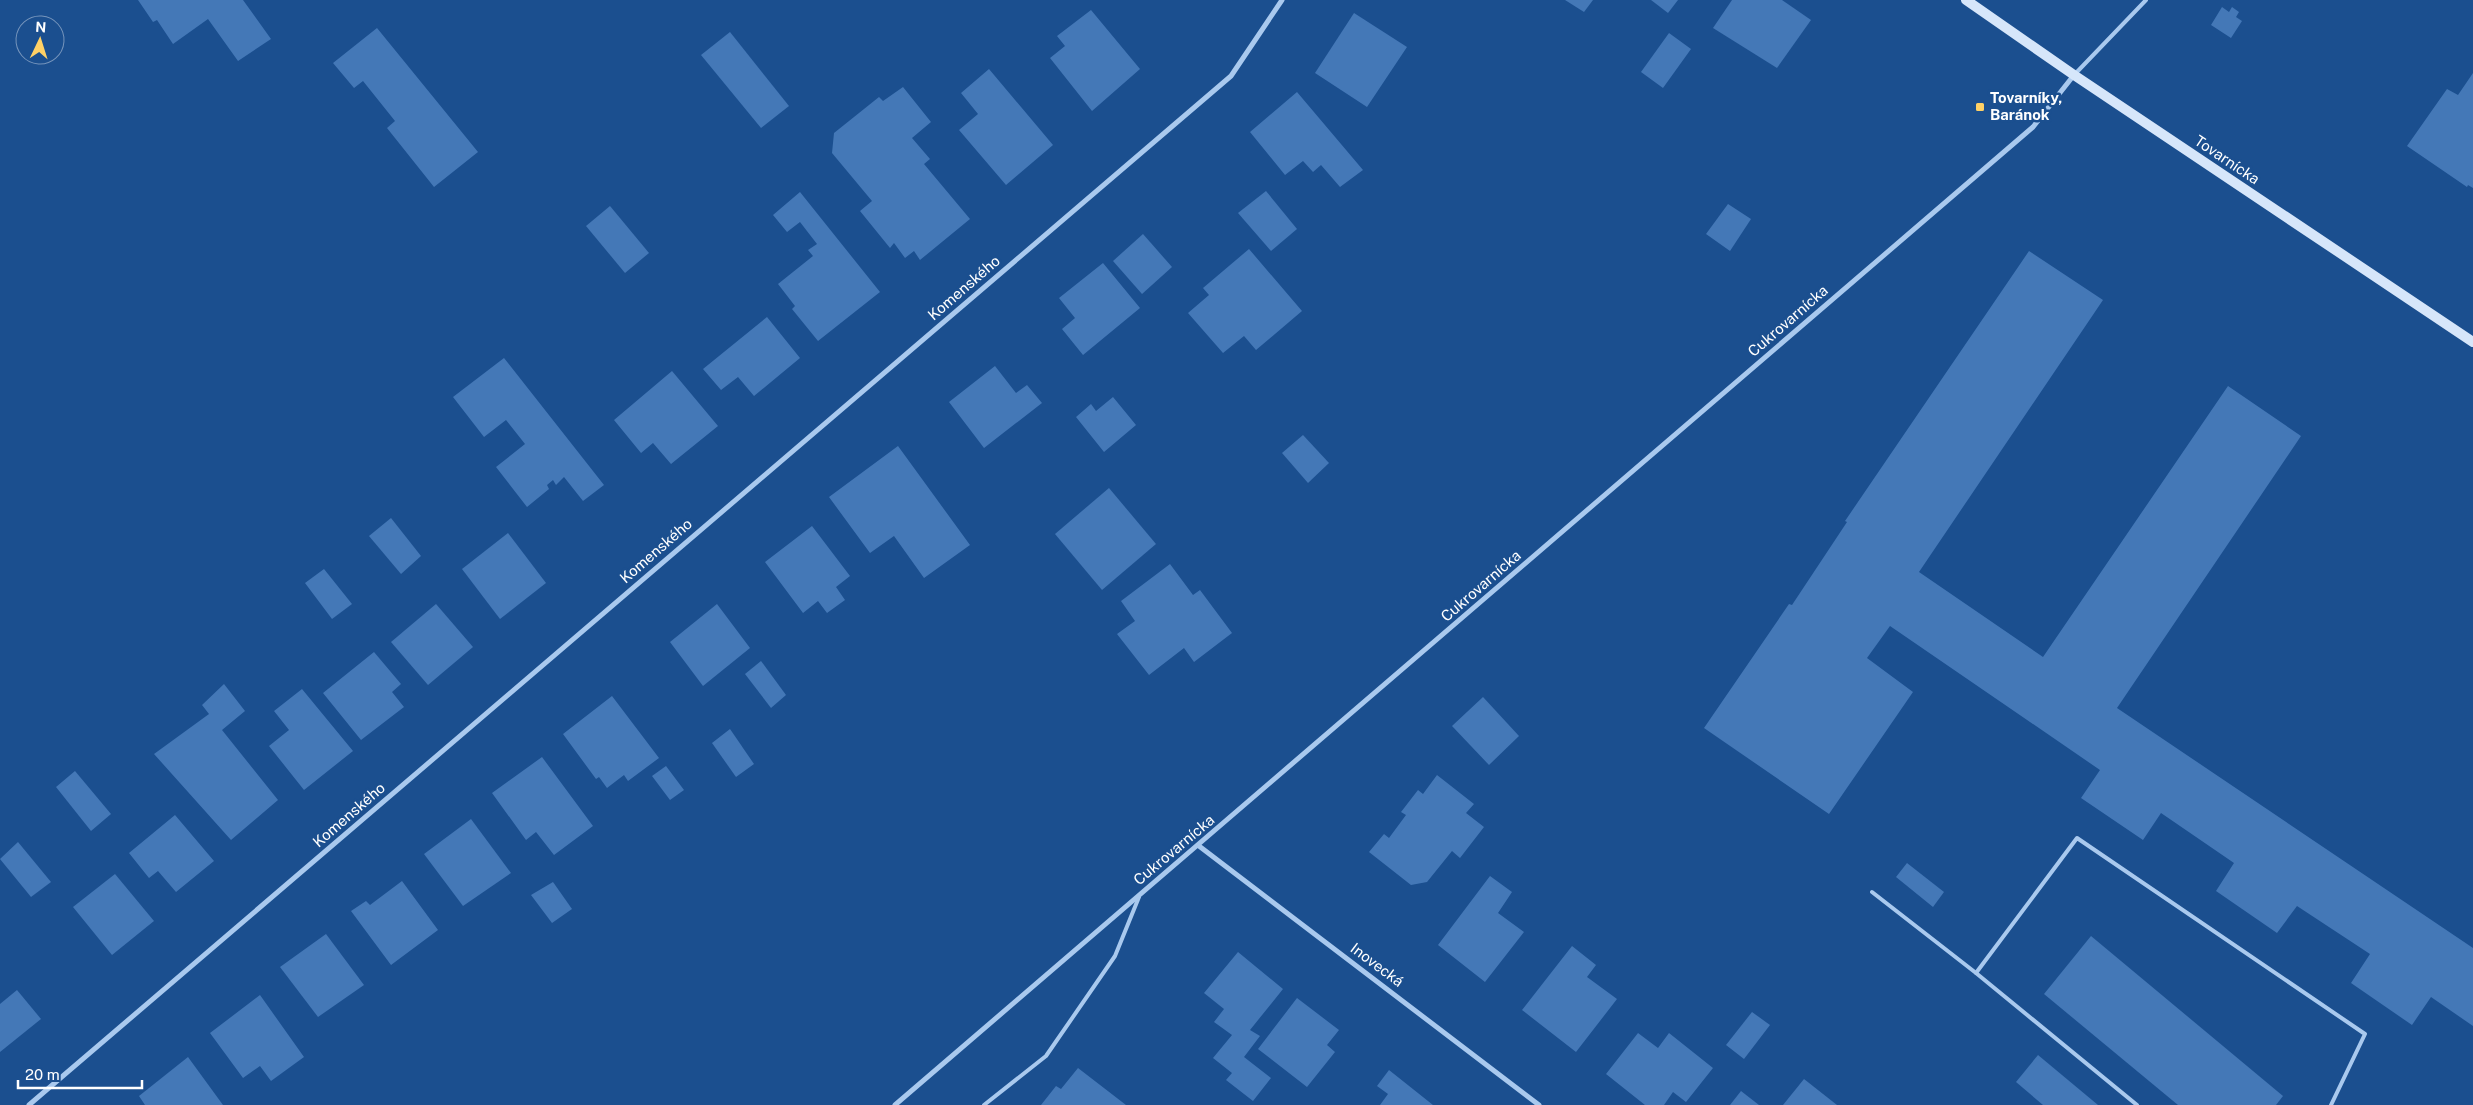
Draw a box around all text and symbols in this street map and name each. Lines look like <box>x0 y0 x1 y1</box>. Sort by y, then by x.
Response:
north arrow <box>15 15 65 65</box>
text: N <box>35 19 47 35</box>
place label: Tovarníky, Baránok <box>1990 89 2062 123</box>
marker: Tovarníky, Baránok <box>1974 101 1986 113</box>
street label: Tovarnícka <box>2192 132 2263 187</box>
street label: Komenského <box>924 252 1003 323</box>
street label: Cukrovarnícka <box>1744 281 1831 360</box>
street label: Komenského <box>616 515 695 586</box>
street label: Cukrovarnícka <box>1437 546 1524 625</box>
street label: Komenského <box>309 779 388 850</box>
street label: Cukrovarnícka <box>1130 811 1217 888</box>
street label: Inovecká <box>1348 939 1407 990</box>
scale bar <box>18 1058 141 1090</box>
text: 20 m <box>25 1066 60 1083</box>

